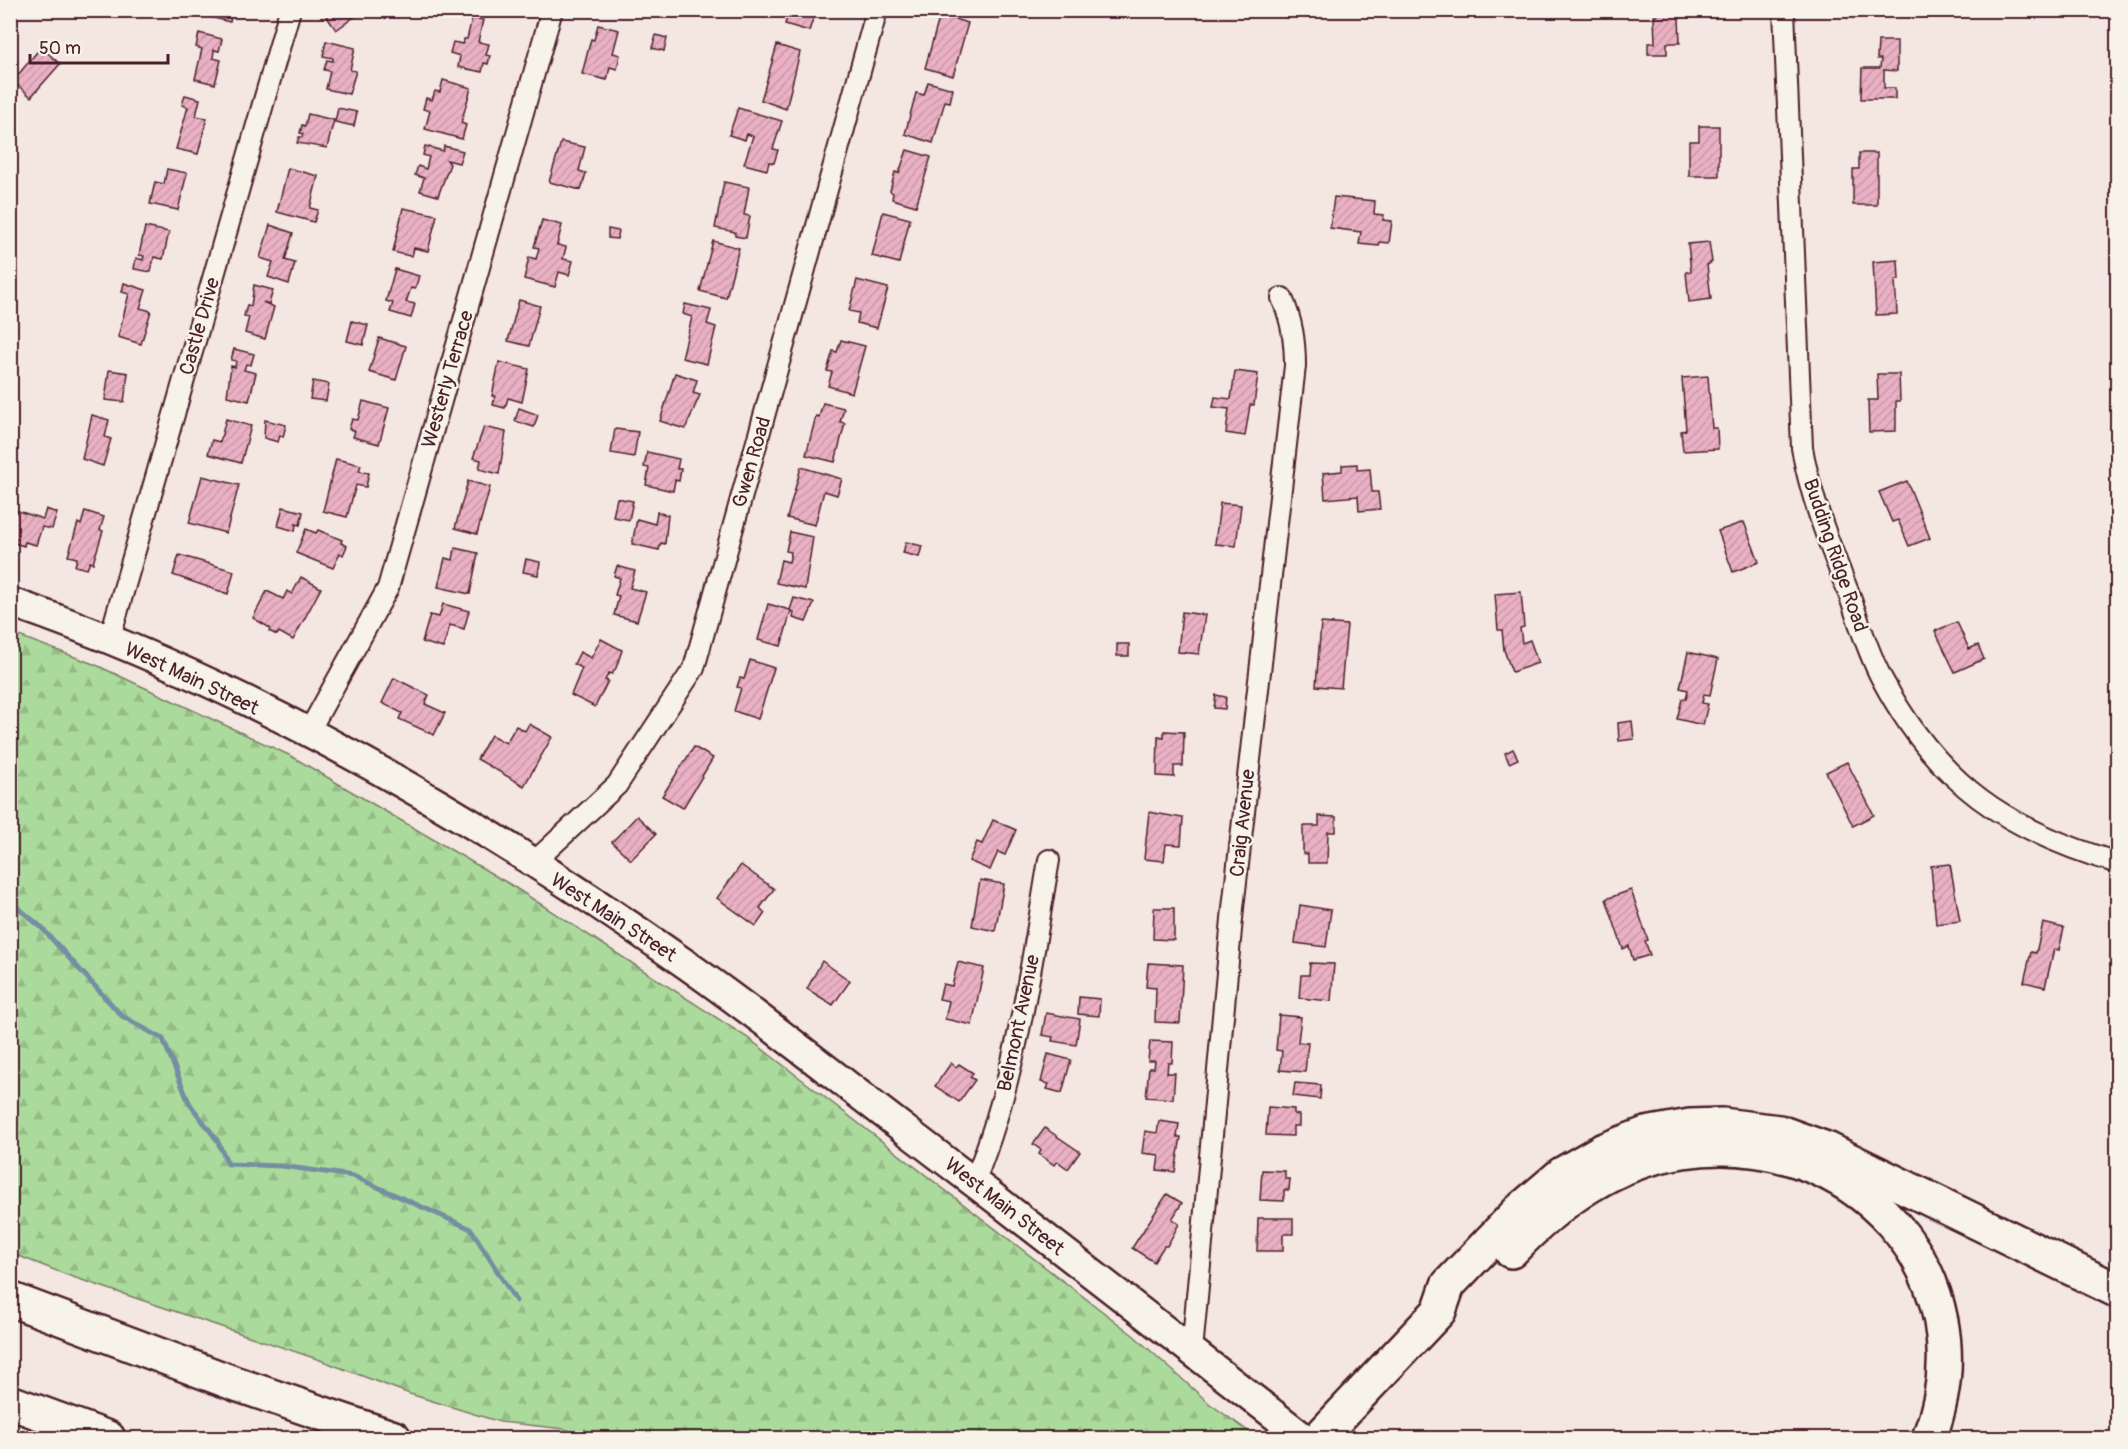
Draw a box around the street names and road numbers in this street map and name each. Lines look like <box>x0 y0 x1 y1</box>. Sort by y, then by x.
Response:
street label: Castle Drive <box>174 274 225 378</box>
street label: Westerly Terrace <box>416 307 479 451</box>
street label: Gwen Road <box>727 414 776 510</box>
street label: Budding Ridge Road <box>1798 475 1873 635</box>
street label: West Main Street <box>121 636 264 721</box>
street label: Craig Avenue <box>1224 768 1261 878</box>
street label: West Main Street <box>546 867 682 968</box>
street label: Belmont Avenue <box>992 952 1045 1094</box>
street label: West Main Street <box>940 1152 1070 1262</box>

